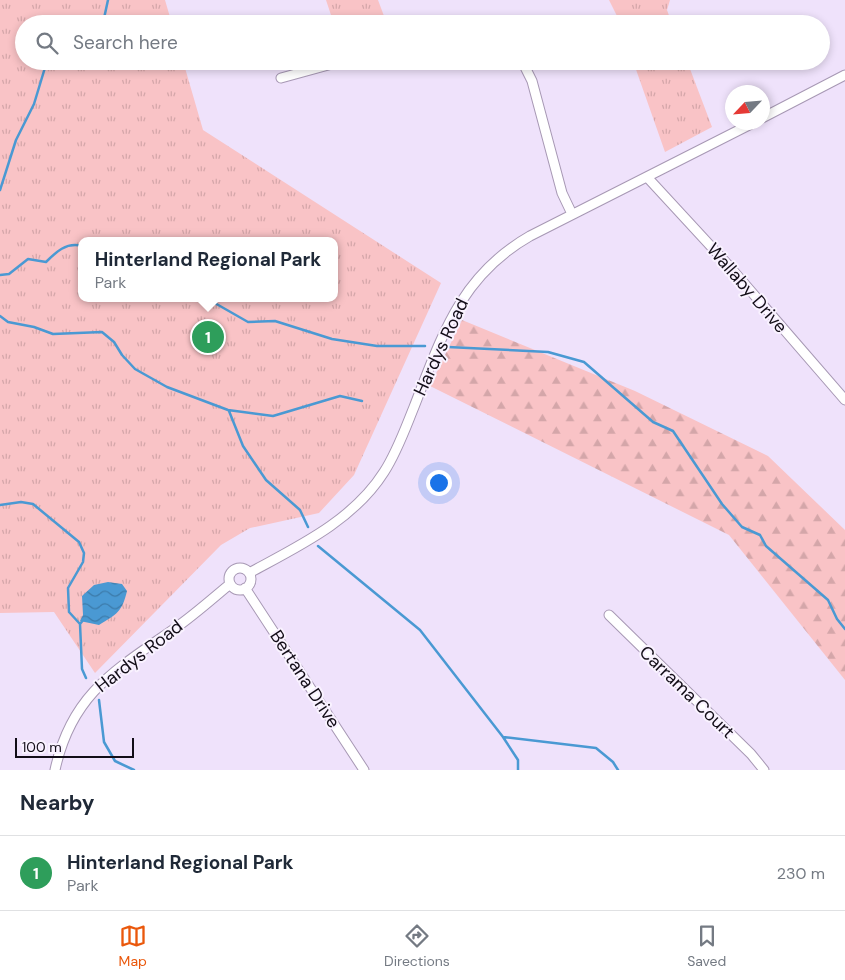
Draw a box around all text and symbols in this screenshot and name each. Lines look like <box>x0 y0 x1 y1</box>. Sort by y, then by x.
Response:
search box <box>15 15 830 70</box>
icon: search <box>33 29 61 57</box>
text: Search here <box>73 30 178 55</box>
north arrow <box>725 85 770 130</box>
popup <box>78 237 338 302</box>
street label: Wallaby Drive <box>701 238 793 338</box>
text: Hinterland Regional Park <box>95 247 321 272</box>
text: Park <box>95 272 126 293</box>
street label: Hardys Road <box>408 294 474 400</box>
pin: 1 <box>192 318 224 356</box>
your location <box>426 470 452 496</box>
street label: Hardys Road <box>90 614 188 698</box>
street label: Bertana Drive <box>264 625 346 733</box>
street label: Carrama Court <box>634 640 740 744</box>
scale bar <box>15 735 134 758</box>
text: 100 m <box>22 738 62 756</box>
text: Nearby <box>20 789 94 817</box>
text: Hinterland Regional Park <box>67 850 294 875</box>
text: 1 <box>33 863 39 884</box>
text: 230 m <box>777 863 825 884</box>
text: Park <box>67 875 99 896</box>
tab: Map <box>119 922 147 970</box>
tab: Directions <box>384 922 450 970</box>
tab: Saved <box>687 922 726 970</box>

